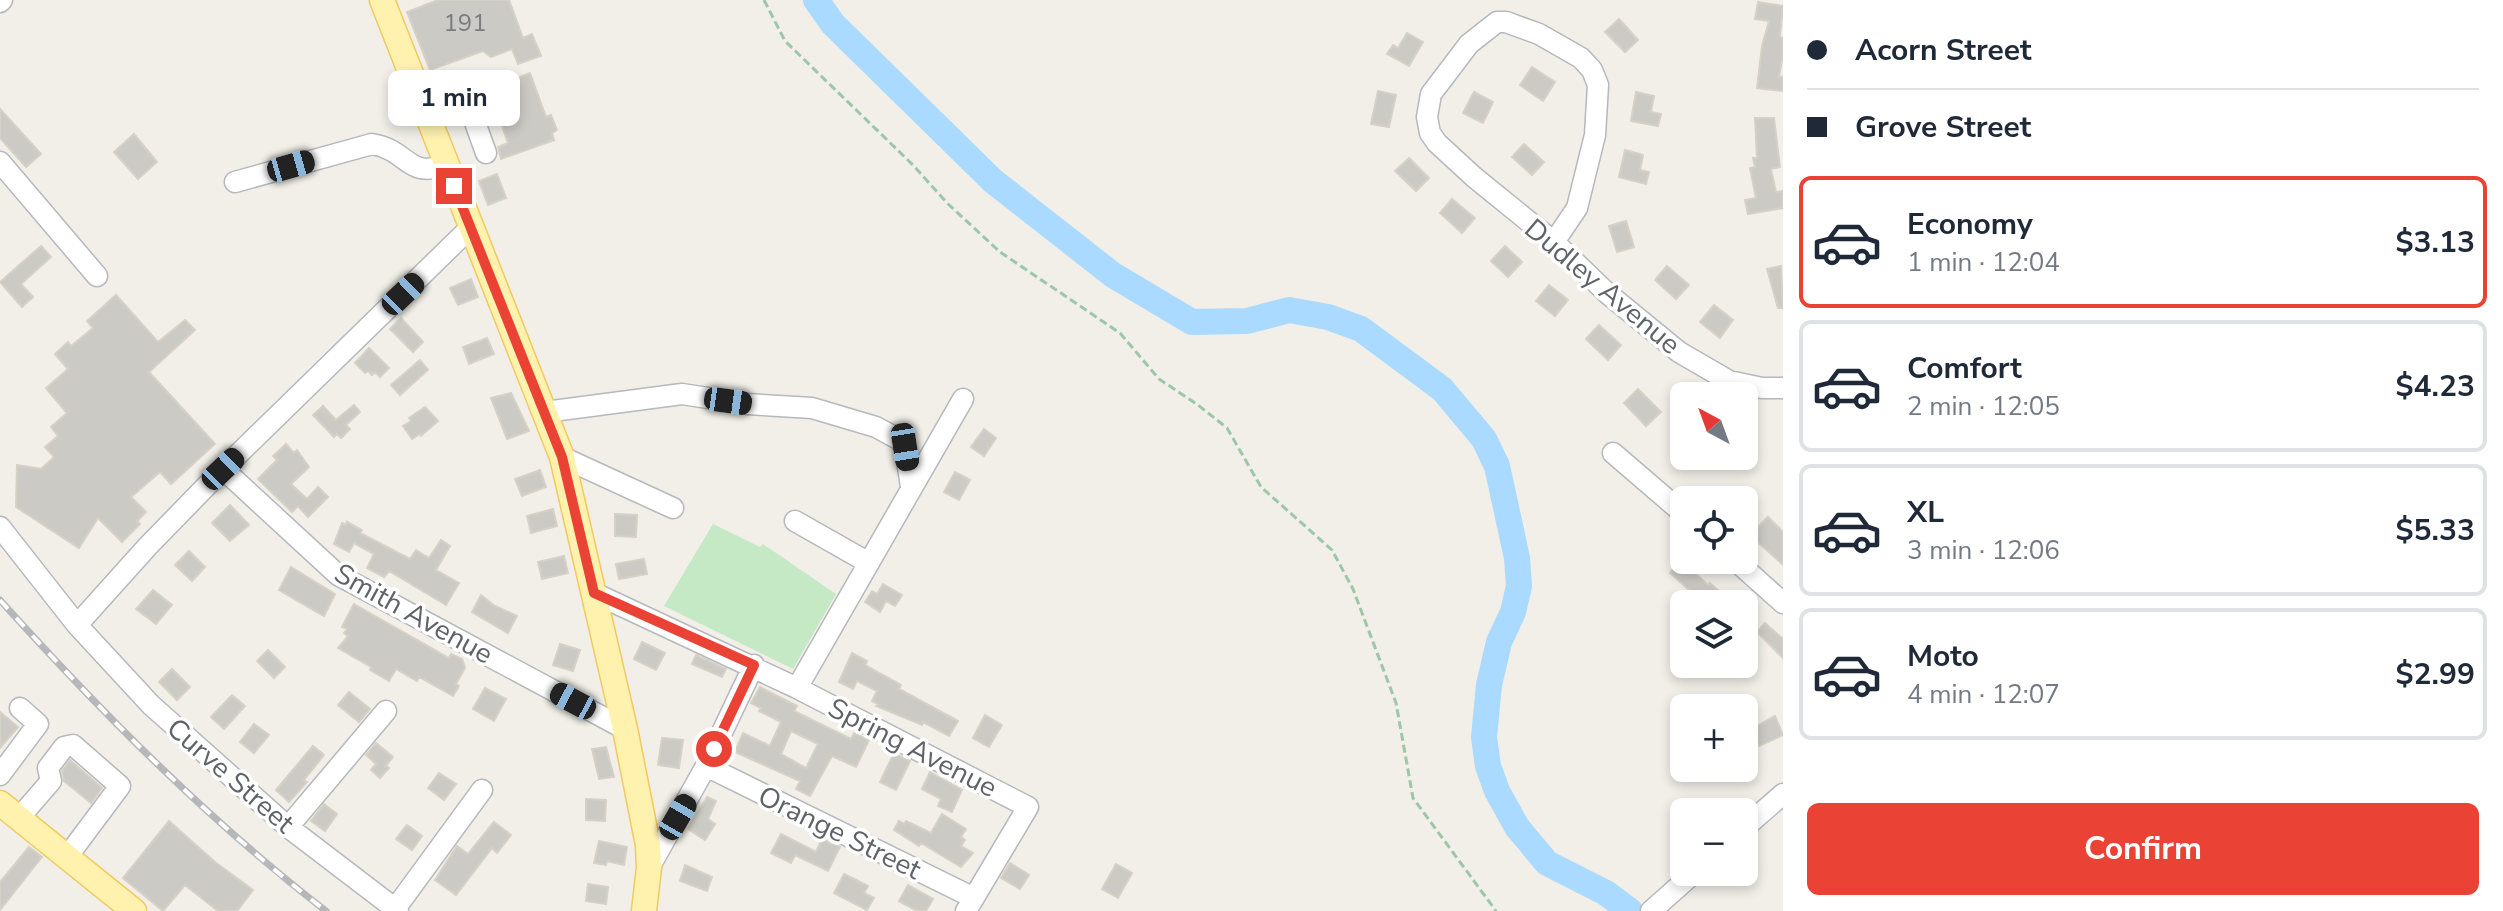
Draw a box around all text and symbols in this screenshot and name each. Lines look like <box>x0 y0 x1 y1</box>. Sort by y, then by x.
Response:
house number: 191 <box>443 7 487 39</box>
text: Acorn Street <box>1855 30 2032 71</box>
callout: 1 min <box>388 70 520 126</box>
text: 1 min <box>420 80 488 115</box>
text: Grove Street <box>1855 107 2031 148</box>
car <box>265 148 317 184</box>
route end <box>436 168 472 204</box>
text: Economy <box>1907 204 2033 245</box>
icon: car <box>1811 206 1883 278</box>
street label: Dudley Avenue <box>1516 210 1688 363</box>
text: $3.13 <box>2396 222 2475 263</box>
text: 1 min · 12:04 <box>1907 245 2060 280</box>
car <box>377 269 429 319</box>
text: Comfort <box>1907 348 2022 389</box>
icon: car <box>1811 350 1883 422</box>
text: $4.23 <box>2396 366 2475 407</box>
north arrow <box>1670 382 1758 470</box>
map controls <box>1670 382 1758 886</box>
car <box>703 386 753 416</box>
text: 2 min · 12:05 <box>1907 389 2060 424</box>
car <box>889 421 921 473</box>
car <box>197 444 249 494</box>
button: locate <box>1670 486 1758 574</box>
text: XL <box>1907 492 1944 533</box>
icon: car <box>1811 494 1883 566</box>
text: $5.33 <box>2396 510 2475 551</box>
text: 3 min · 12:06 <box>1907 533 2060 568</box>
street label: Smith Avenue <box>327 555 500 673</box>
button: layers <box>1670 590 1758 678</box>
text: Moto <box>1907 636 1979 677</box>
icon: car <box>1811 638 1883 710</box>
text: $2.99 <box>2396 654 2475 695</box>
text: 4 min · 12:07 <box>1907 677 2060 712</box>
car <box>546 679 600 723</box>
street label: Spring Avenue <box>822 689 1004 807</box>
button: + <box>1670 694 1758 782</box>
street label: Curve Street <box>158 710 302 842</box>
route start <box>696 731 732 767</box>
street label: Orange Street <box>752 777 928 889</box>
car <box>656 790 700 844</box>
button: − <box>1670 798 1758 886</box>
button: Confirm <box>1807 803 2479 895</box>

